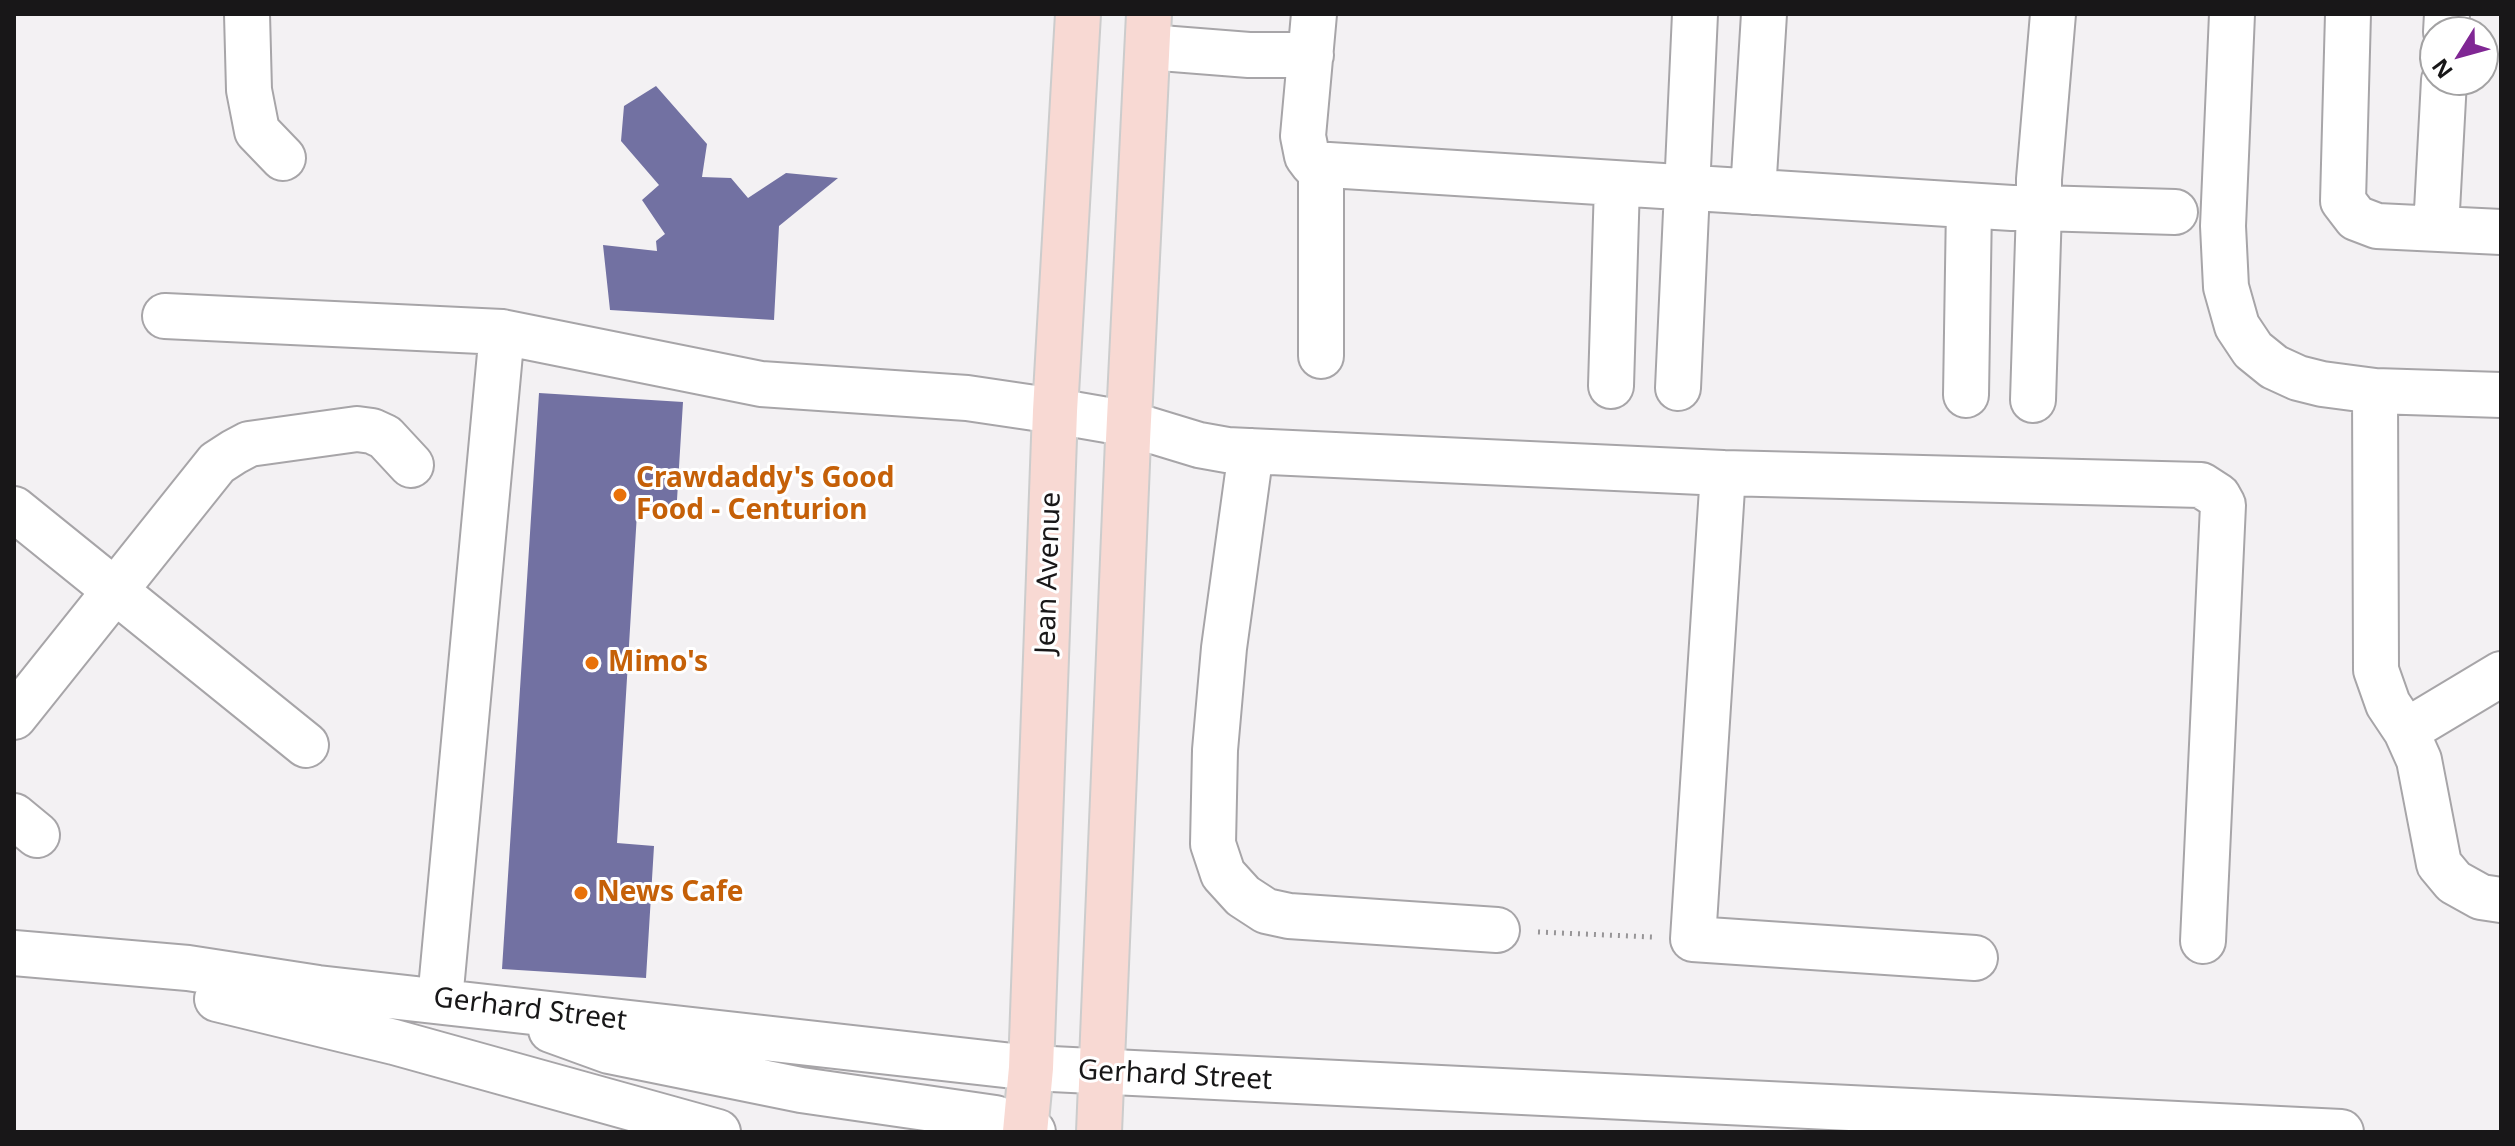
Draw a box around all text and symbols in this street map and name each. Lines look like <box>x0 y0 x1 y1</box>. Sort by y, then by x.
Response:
north arrow <box>2419 16 2499 96</box>
text: N <box>2424 53 2459 85</box>
place label: Crawdaddy's Good Food - Centurion <box>636 462 895 528</box>
marker: Crawdaddy's Good Food - Centurion <box>611 486 629 504</box>
street label: Jean Avenue <box>1029 491 1069 655</box>
place label: Mimo's <box>608 646 708 680</box>
marker: Mimo's <box>583 654 601 672</box>
place label: News Cafe <box>597 876 744 910</box>
marker: News Cafe <box>572 884 590 902</box>
street label: Gerhard Street <box>431 981 629 1039</box>
street label: Gerhard Street <box>1077 1054 1273 1098</box>

